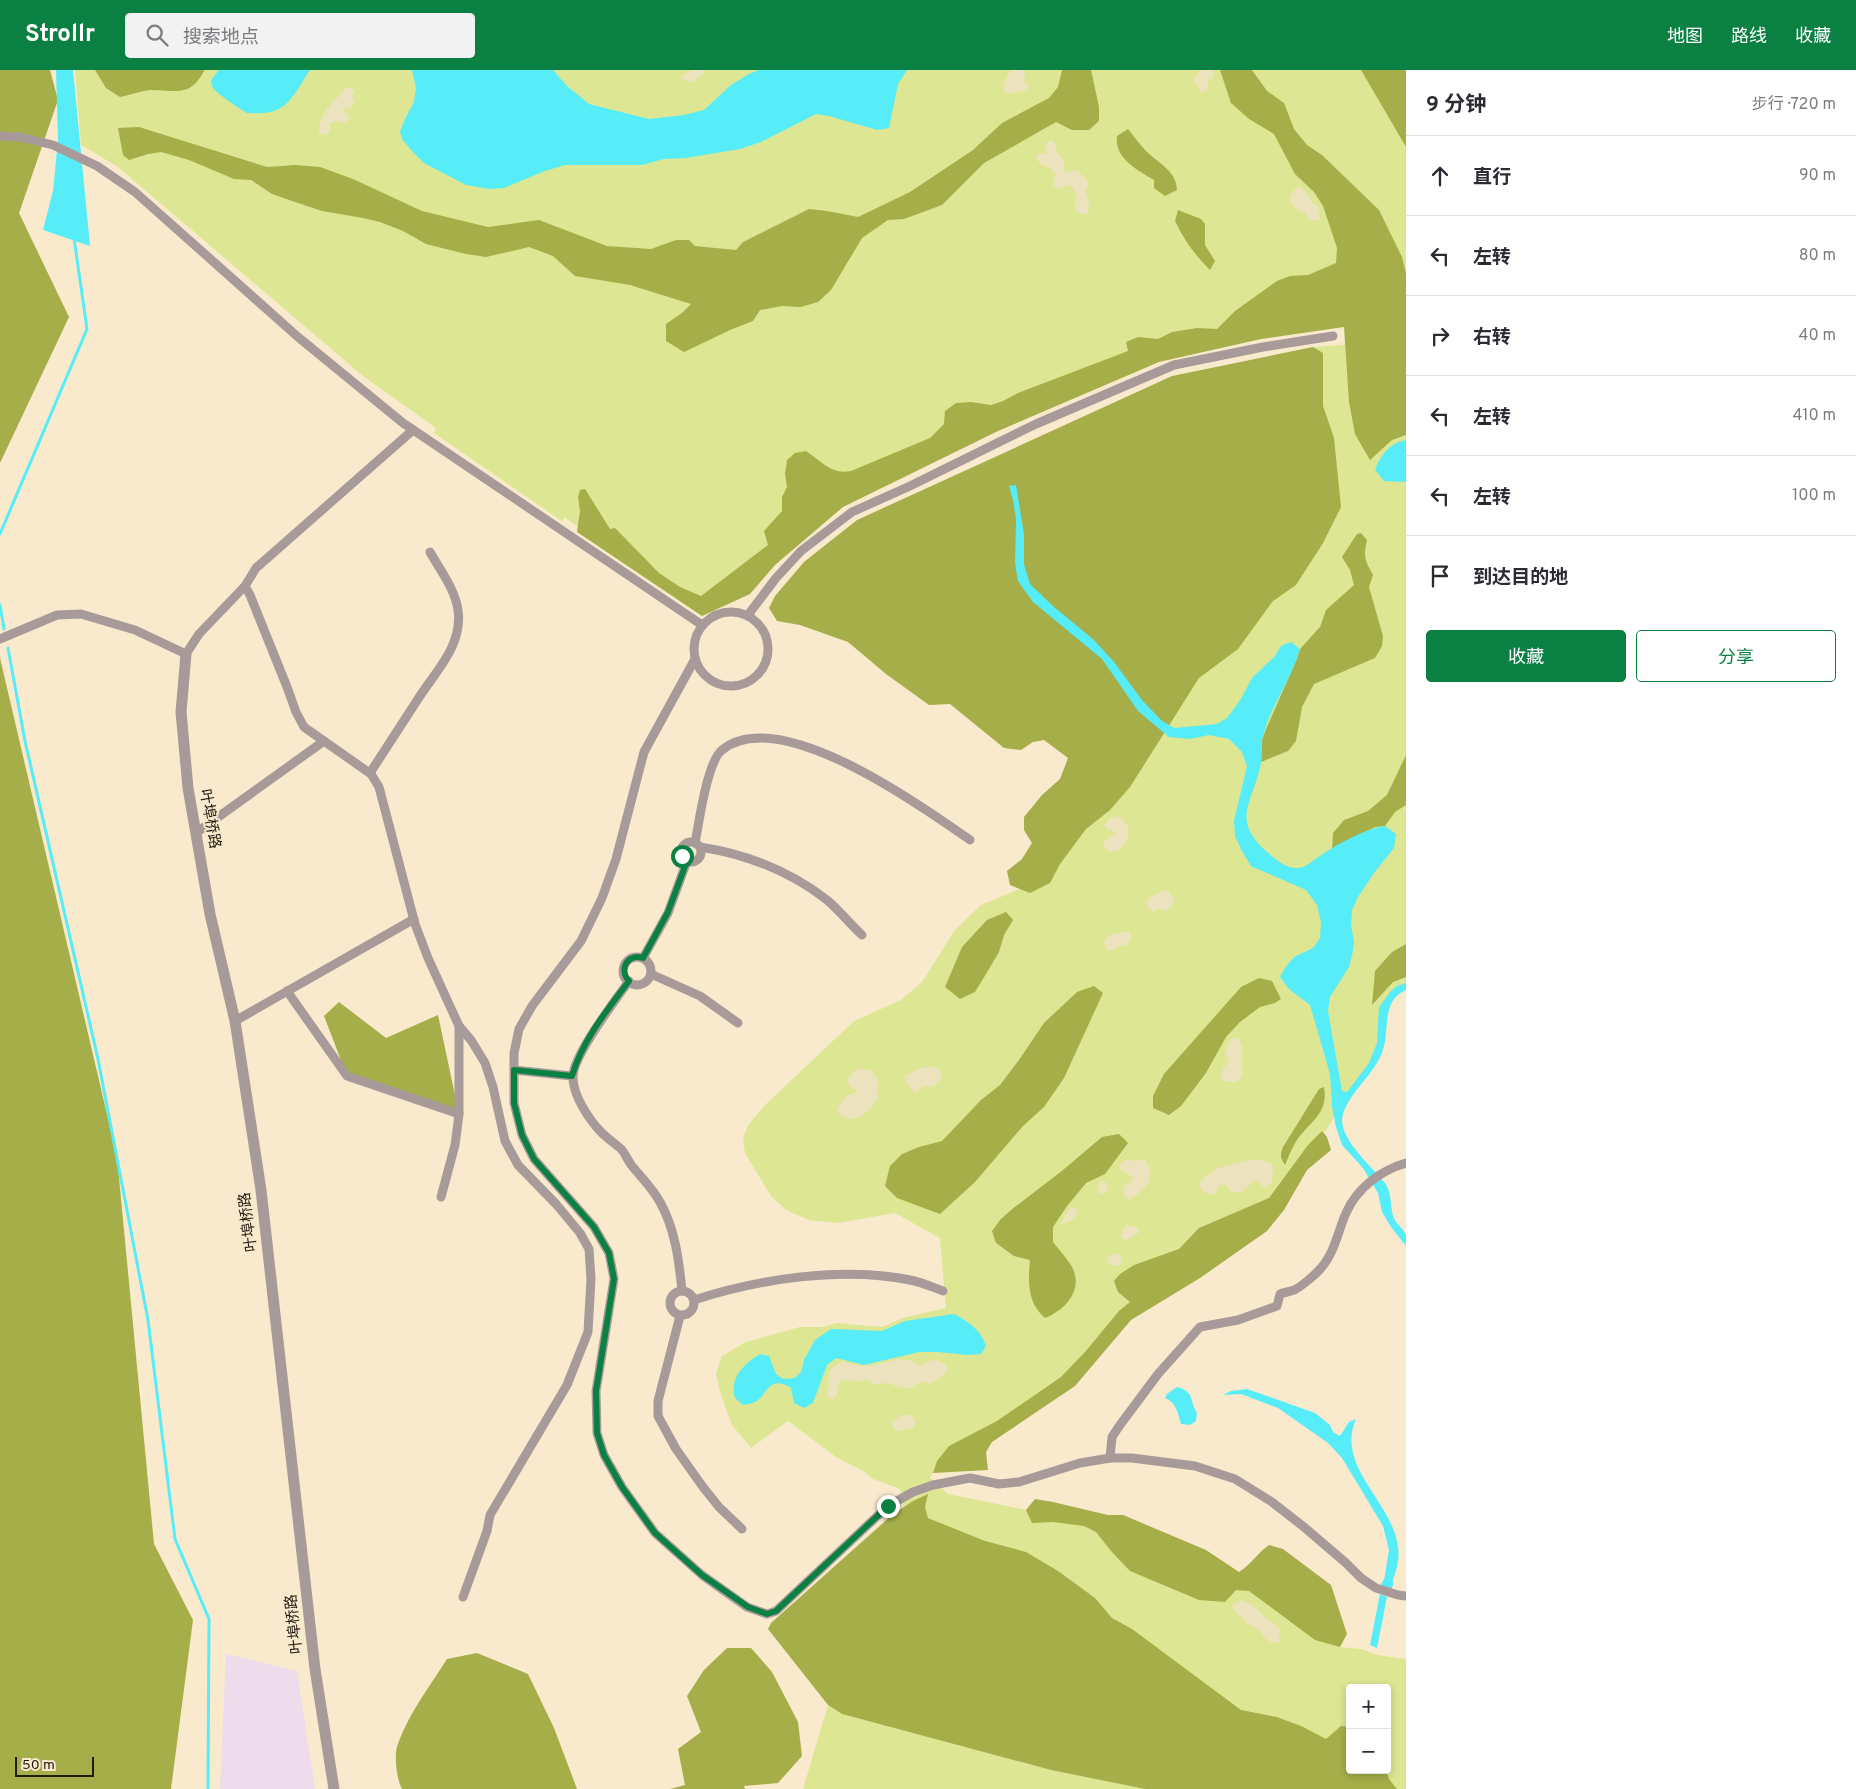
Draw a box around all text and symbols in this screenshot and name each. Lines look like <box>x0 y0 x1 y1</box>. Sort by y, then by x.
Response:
search box <box>125 13 475 58</box>
text: Strollr <box>25 20 95 50</box>
icon: search <box>143 21 171 49</box>
text: 搜索地点 <box>183 26 259 50</box>
text: 地图 <box>1667 26 1703 49</box>
text: 路线 <box>1731 26 1767 49</box>
text: 收藏 <box>1795 26 1831 49</box>
text: 9 分钟 <box>1426 92 1486 119</box>
text: 步行 · 720 m <box>1752 95 1836 115</box>
icon: ahead <box>1426 162 1454 190</box>
text: 直行 <box>1473 166 1511 190</box>
text: 90 m <box>1799 166 1836 186</box>
icon: left <box>1426 242 1454 270</box>
text: 左转 <box>1473 246 1511 270</box>
text: 80 m <box>1799 246 1836 266</box>
icon: right <box>1426 322 1454 350</box>
text: 右转 <box>1473 326 1511 350</box>
text: 40 m <box>1798 326 1836 346</box>
icon: left <box>1426 402 1454 430</box>
text: 左转 <box>1473 406 1511 430</box>
text: 410 m <box>1793 406 1836 426</box>
icon: left <box>1426 482 1454 510</box>
text: 左转 <box>1473 486 1511 510</box>
text: 100 m <box>1792 486 1836 506</box>
icon: arrive <box>1426 562 1454 590</box>
text: 到达目的地 <box>1473 566 1568 590</box>
button: 收藏 <box>1426 630 1626 682</box>
button: 分享 <box>1636 630 1836 682</box>
street label: 叶埠桥路 <box>194 788 225 850</box>
route start <box>671 845 694 868</box>
street label: 叶埠桥路 <box>235 1191 262 1253</box>
route end <box>877 1495 900 1518</box>
street label: 叶埠桥路 <box>281 1593 308 1655</box>
map controls <box>1346 1684 1391 1774</box>
button: + <box>1346 1684 1391 1729</box>
button: − <box>1346 1729 1391 1774</box>
scale bar <box>15 1754 94 1777</box>
text: 50 m <box>22 1757 55 1774</box>

